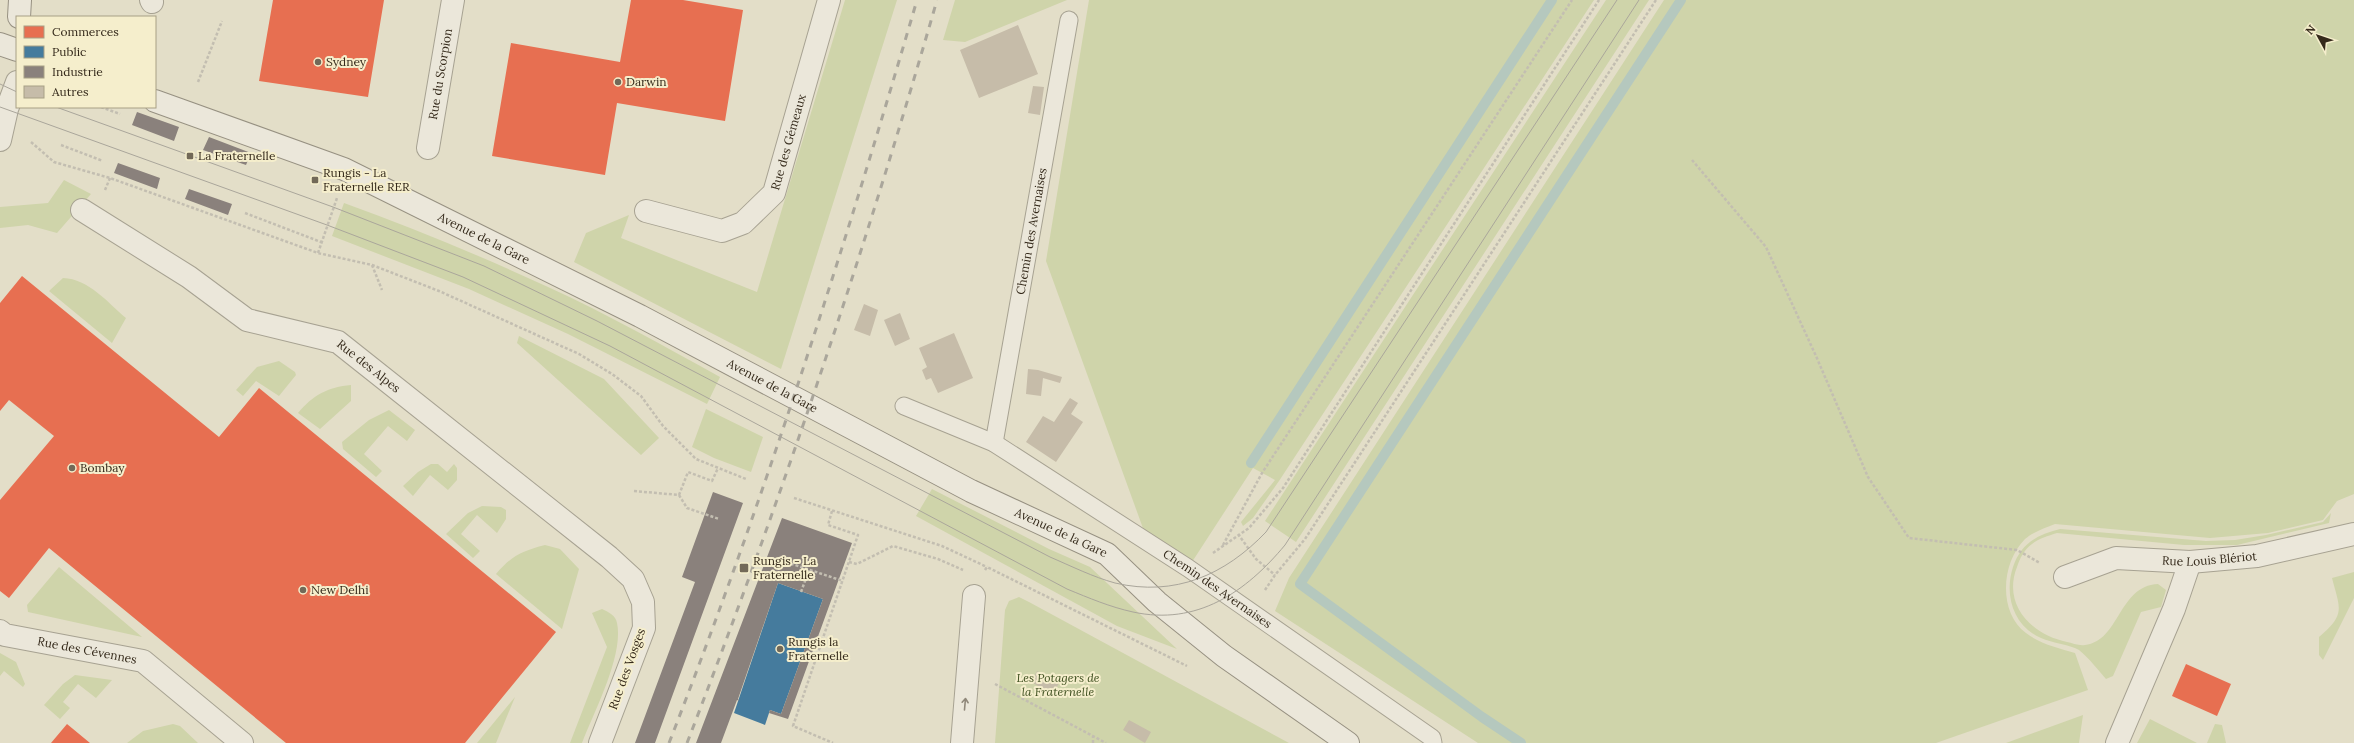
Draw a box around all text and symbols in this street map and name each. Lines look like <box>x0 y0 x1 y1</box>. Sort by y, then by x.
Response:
legend <box>16 16 156 108</box>
north arrow <box>2298 16 2338 56</box>
text: N <box>2302 21 2319 37</box>
text: Commerces <box>52 24 119 39</box>
street label: Rue du Scorpion <box>425 27 455 121</box>
text: Public <box>52 44 86 59</box>
place label: Sydney <box>326 54 367 69</box>
marker: Sydney <box>313 57 323 67</box>
text: Industrie <box>52 64 103 79</box>
place label: Darwin <box>626 74 667 89</box>
marker: Darwin <box>613 77 623 87</box>
text: Autres <box>51 84 89 99</box>
street label: Rue des Gémeaux <box>767 92 809 192</box>
place label: La Fraternelle <box>198 148 276 163</box>
marker: La Fraternelle <box>185 151 195 161</box>
place label: Rungis - La Fraternelle RER <box>323 165 410 194</box>
street label: Chemin des Avernaises <box>1012 166 1050 296</box>
marker: Rungis - La Fraternelle RER <box>310 175 320 185</box>
street label: Avenue de la Gare <box>435 209 533 267</box>
street label: Rue des Alpes <box>334 336 404 396</box>
street label: Avenue de la Gare <box>724 355 821 416</box>
place label: Bombay <box>80 460 125 475</box>
marker: Bombay <box>67 463 77 473</box>
street label: Avenue de la Gare <box>1012 504 1110 560</box>
street label: Chemin des Avernaises <box>1160 546 1275 631</box>
street label: Rue Louis Blériot <box>2162 548 2258 569</box>
place label: Rungis - La Fraternelle <box>753 553 816 582</box>
marker: Rungis - La Fraternelle <box>738 562 750 574</box>
place label: New Delhi <box>311 582 369 597</box>
marker: New Delhi <box>298 585 308 595</box>
street label: Rue des Vosges <box>605 626 648 711</box>
street label: Rue des Cévennes <box>36 633 139 667</box>
place label: Rungis la Fraternelle <box>788 634 849 663</box>
marker: Rungis la Fraternelle <box>775 644 785 654</box>
park label: Les Potagers de la Fraternelle <box>1016 670 1100 699</box>
one-way arrow <box>962 698 969 711</box>

